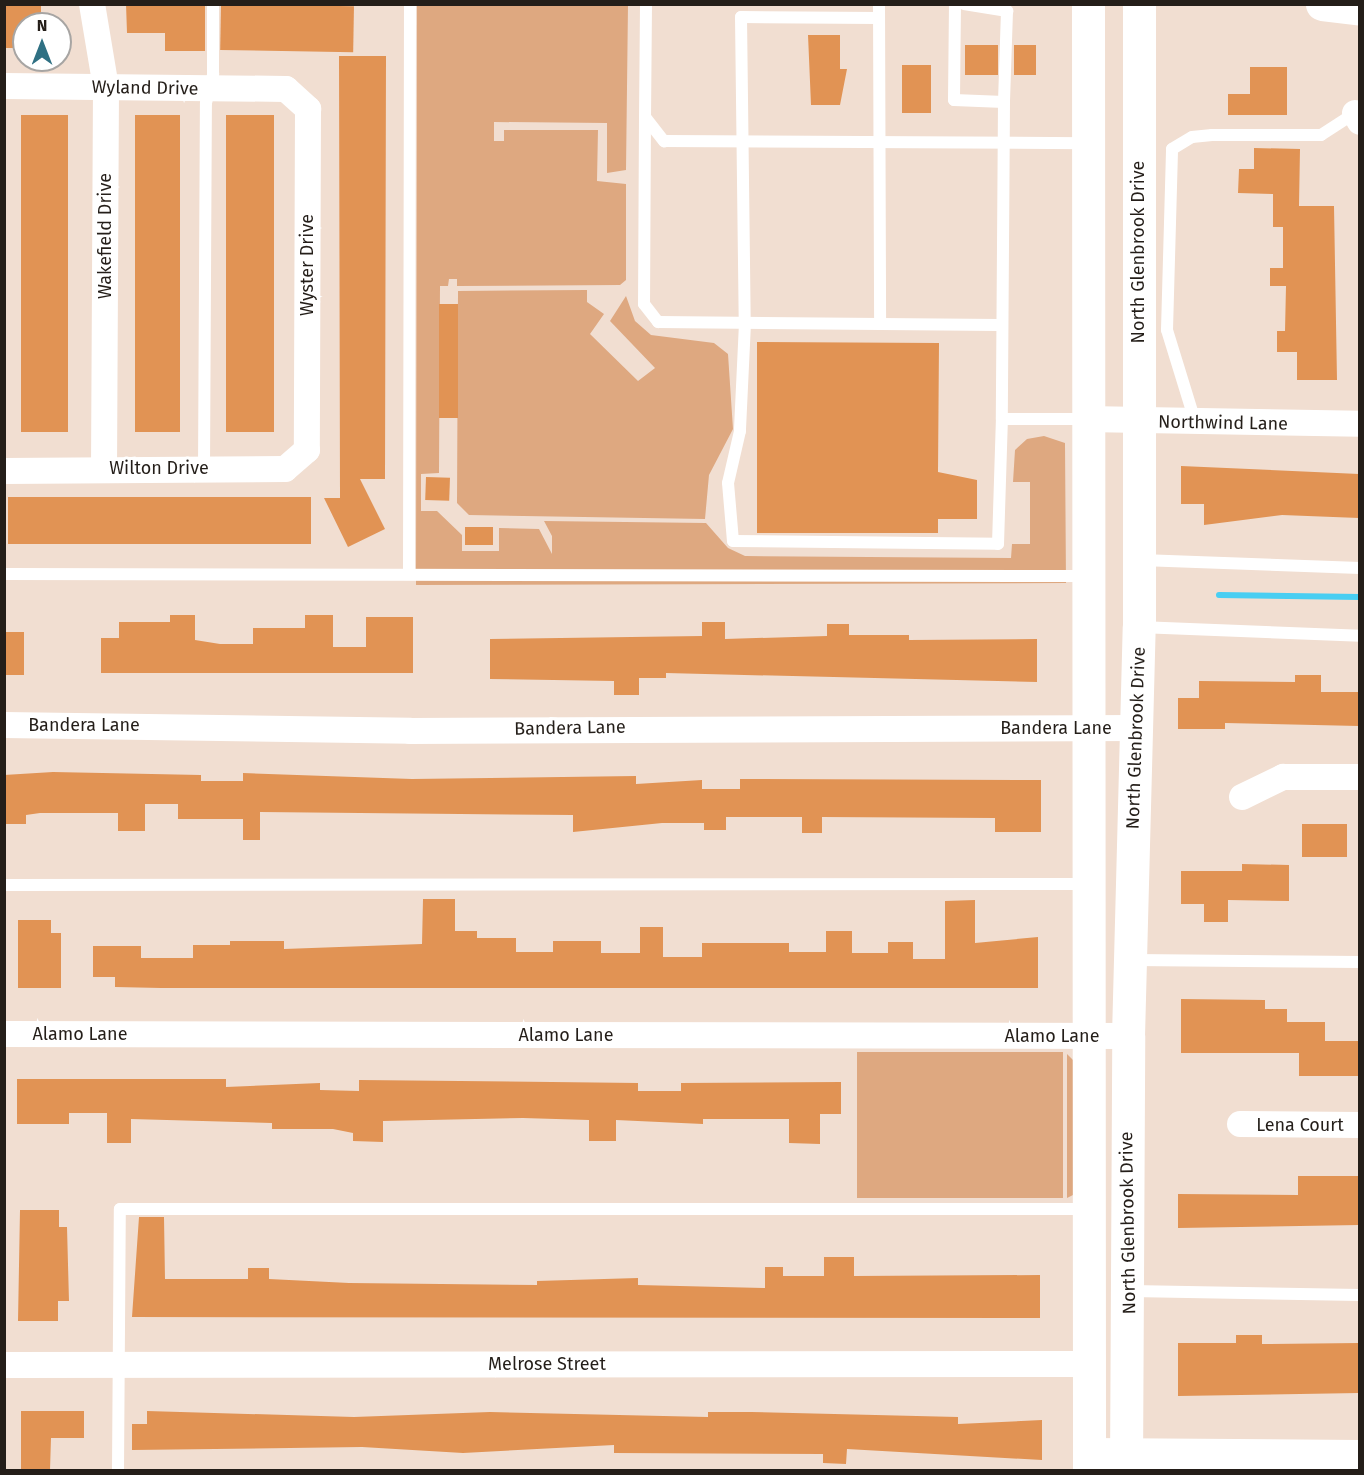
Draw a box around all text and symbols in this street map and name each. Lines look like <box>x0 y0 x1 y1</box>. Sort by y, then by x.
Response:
north arrow <box>12 12 72 72</box>
text: N <box>37 16 47 35</box>
street label: Wyland Drive <box>91 76 199 100</box>
street label: North Glenbrook Drive <box>1127 161 1149 343</box>
street label: Wakefield Drive <box>94 173 116 299</box>
street label: Wyster Drive <box>296 214 318 316</box>
street label: Northwind Lane <box>1158 411 1288 435</box>
street label: Wilton Drive <box>109 457 209 479</box>
street label: North Glenbrook Drive <box>1122 646 1150 830</box>
street label: Bandera Lane <box>28 714 140 736</box>
street label: Bandera Lane <box>514 716 626 740</box>
street label: Bandera Lane <box>1000 717 1112 739</box>
street label: Alamo Lane <box>33 1023 127 1045</box>
street label: Alamo Lane <box>519 1024 613 1046</box>
street label: Alamo Lane <box>1005 1025 1099 1047</box>
street label: Lena Court <box>1256 1114 1344 1136</box>
street label: North Glenbrook Drive <box>1116 1131 1140 1315</box>
street label: Melrose Street <box>488 1353 606 1375</box>

